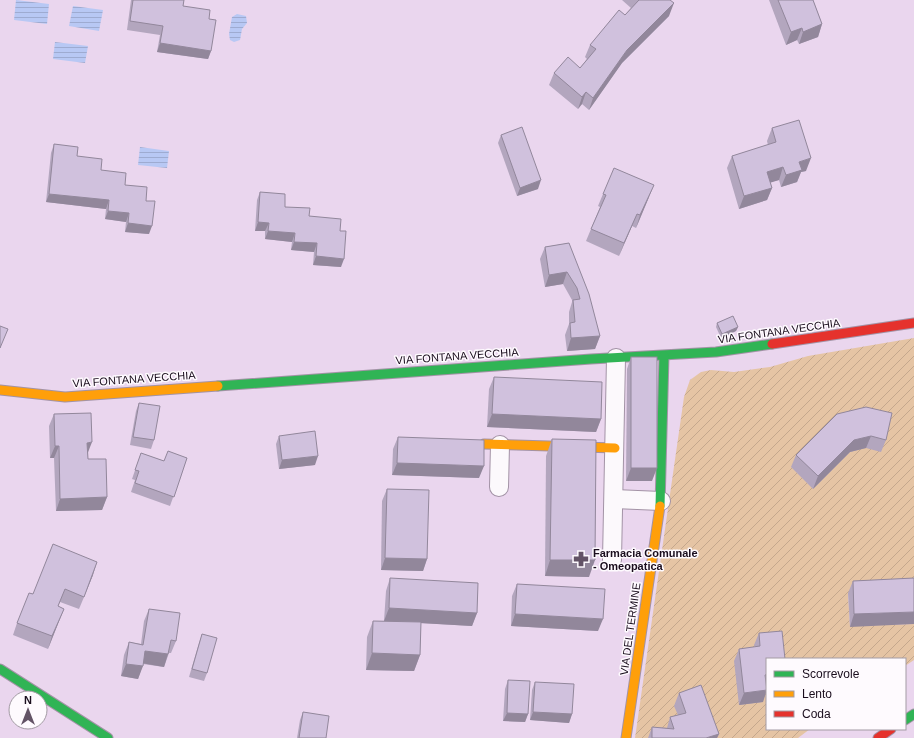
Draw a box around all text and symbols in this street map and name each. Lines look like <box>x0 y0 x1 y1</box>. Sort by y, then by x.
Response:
street label: VIA FONTANA VECCHIA <box>717 316 842 346</box>
street label: VIA FONTANA VECCHIA <box>395 346 520 366</box>
street label: VIA FONTANA VECCHIA <box>72 369 197 389</box>
place label: Farmacia Comunale - Omeopatica <box>593 547 698 572</box>
pharmacy icon: Farmacia Comunale - Omeopatica <box>572 550 590 568</box>
street label: VIA DEL TERMINE <box>618 582 642 676</box>
legend <box>766 658 906 730</box>
text: Scorrevole <box>802 667 860 681</box>
text: Lento <box>802 687 832 701</box>
north arrow <box>8 690 48 730</box>
text: N <box>24 694 32 706</box>
text: Coda <box>802 707 831 721</box>

